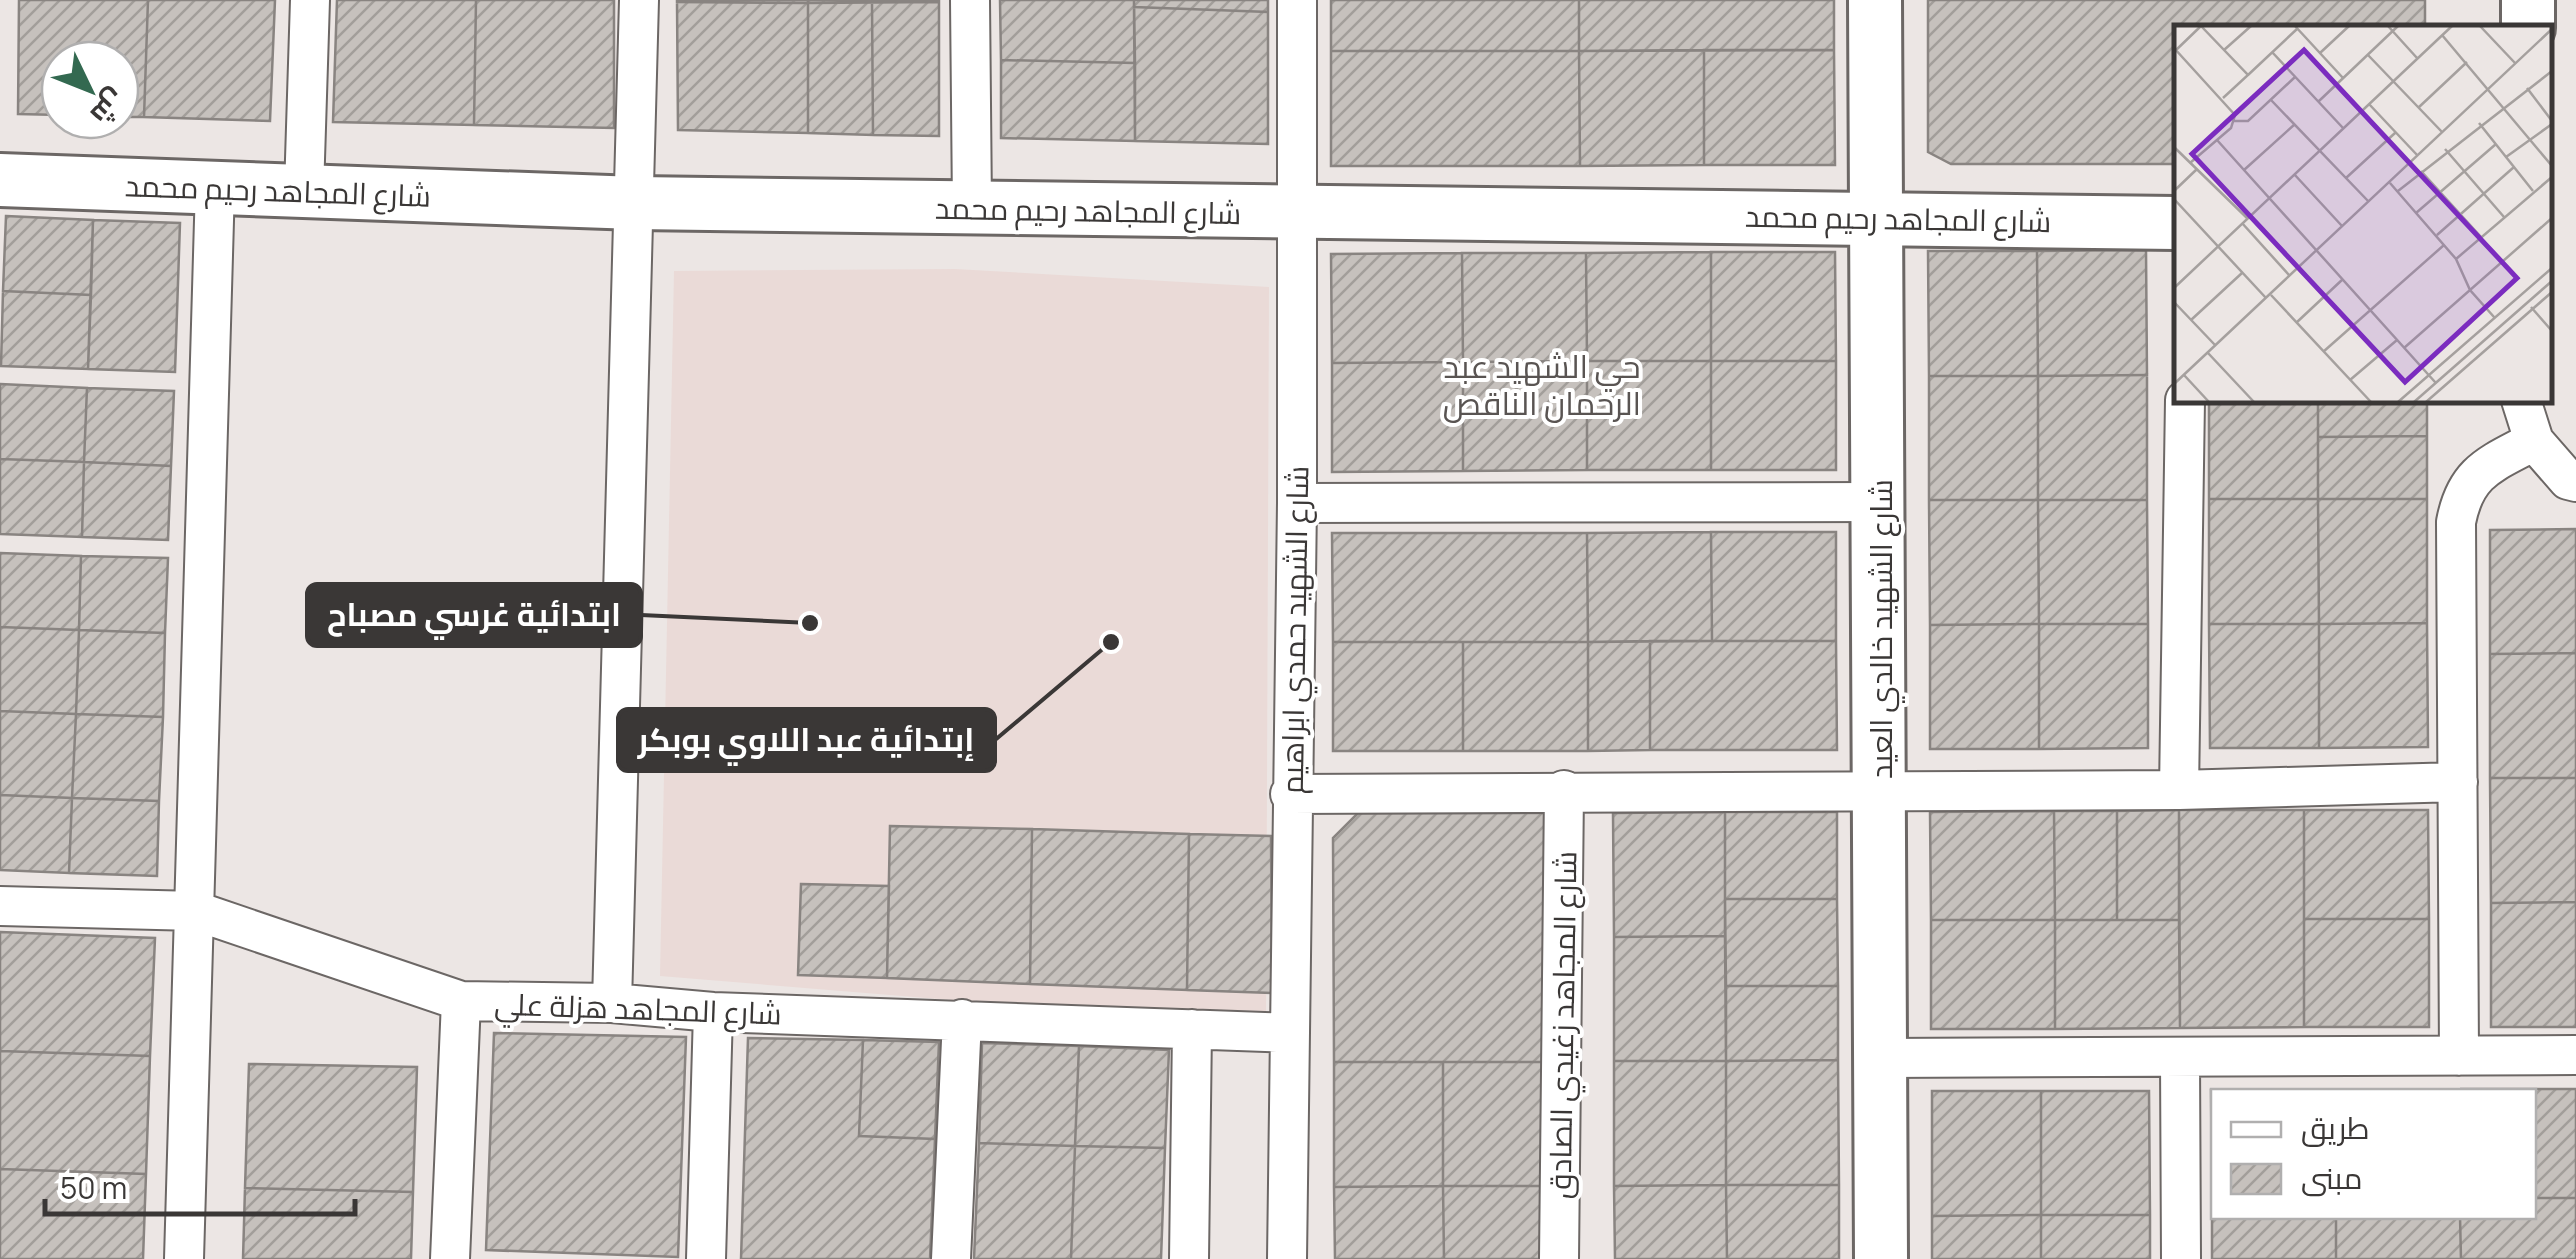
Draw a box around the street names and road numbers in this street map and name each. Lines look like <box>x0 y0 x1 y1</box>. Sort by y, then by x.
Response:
street label: شارع المجاهد رحيم محمد <box>124 164 432 217</box>
street label: شارع المجاهد رحيم محمد <box>934 187 1242 234</box>
street label: شارع المجاهد رحيم محمد <box>1744 195 2052 242</box>
street label: شارع الشهيد حمدي ابراهيم <box>1271 465 1321 795</box>
street label: شارع الشهيد خالدي العيد <box>1860 479 1905 779</box>
street label: شارع المجاهد زغيدي الصادق <box>1538 851 1590 1199</box>
street label: شارع المجاهد هزلة علي <box>494 982 782 1037</box>

